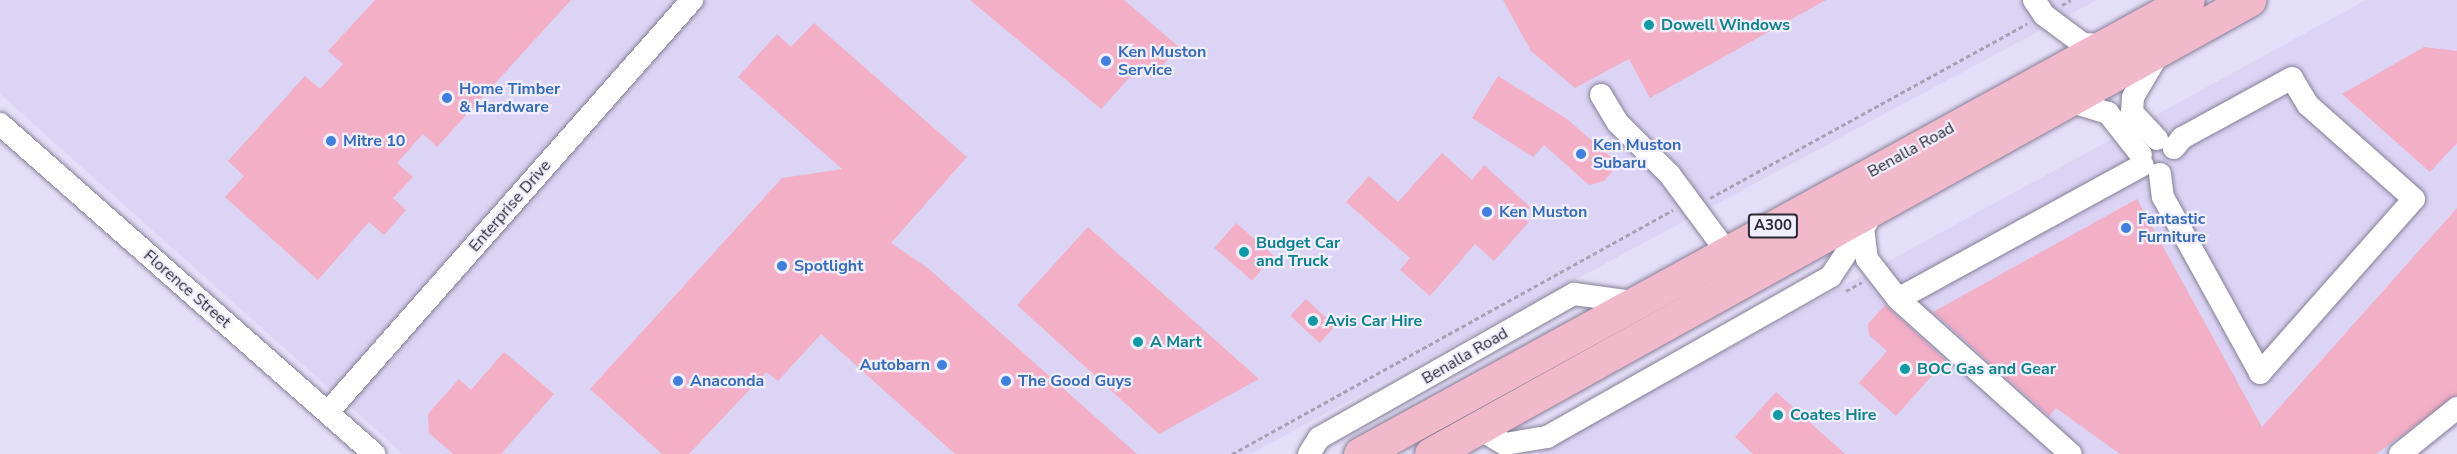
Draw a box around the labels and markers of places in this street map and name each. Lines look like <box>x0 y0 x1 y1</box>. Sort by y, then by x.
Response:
place label: Dowell Windows <box>1661 15 1790 35</box>
marker: Dowell Windows <box>1642 18 1656 32</box>
place label: Ken Muston Service <box>1118 42 1206 80</box>
marker: Ken Muston Service <box>1099 54 1113 68</box>
place label: Home Timber & Hardware <box>459 79 560 117</box>
marker: Home Timber & Hardware <box>440 91 454 105</box>
place label: Mitre 10 <box>343 131 405 151</box>
marker: Mitre 10 <box>324 134 338 148</box>
place label: Ken Muston Subaru <box>1593 135 1681 173</box>
marker: Ken Muston Subaru <box>1574 147 1588 161</box>
place label: Ken Muston <box>1499 202 1587 222</box>
marker: Ken Muston <box>1480 205 1494 219</box>
place label: Fantastic Furniture <box>2138 209 2206 247</box>
marker: Fantastic Furniture <box>2119 221 2133 235</box>
place label: Budget Car and Truck <box>1256 233 1340 271</box>
marker: Budget Car and Truck <box>1237 245 1251 259</box>
place label: Spotlight <box>794 256 863 276</box>
marker: Spotlight <box>775 259 789 273</box>
place label: Avis Car Hire <box>1325 311 1422 331</box>
marker: Avis Car Hire <box>1306 314 1320 328</box>
place label: A Mart <box>1150 332 1202 352</box>
marker: A Mart <box>1131 335 1145 349</box>
place label: Autobarn <box>860 355 930 375</box>
marker: Autobarn <box>935 358 949 372</box>
place label: BOC Gas and Gear <box>1917 359 2056 379</box>
marker: BOC Gas and Gear <box>1898 362 1912 376</box>
place label: Anaconda <box>690 371 764 391</box>
place label: The Good Guys <box>1018 371 1132 391</box>
marker: Anaconda <box>671 374 685 388</box>
marker: The Good Guys <box>999 374 1013 388</box>
place label: Coates Hire <box>1790 405 1876 425</box>
marker: Coates Hire <box>1771 408 1785 422</box>

